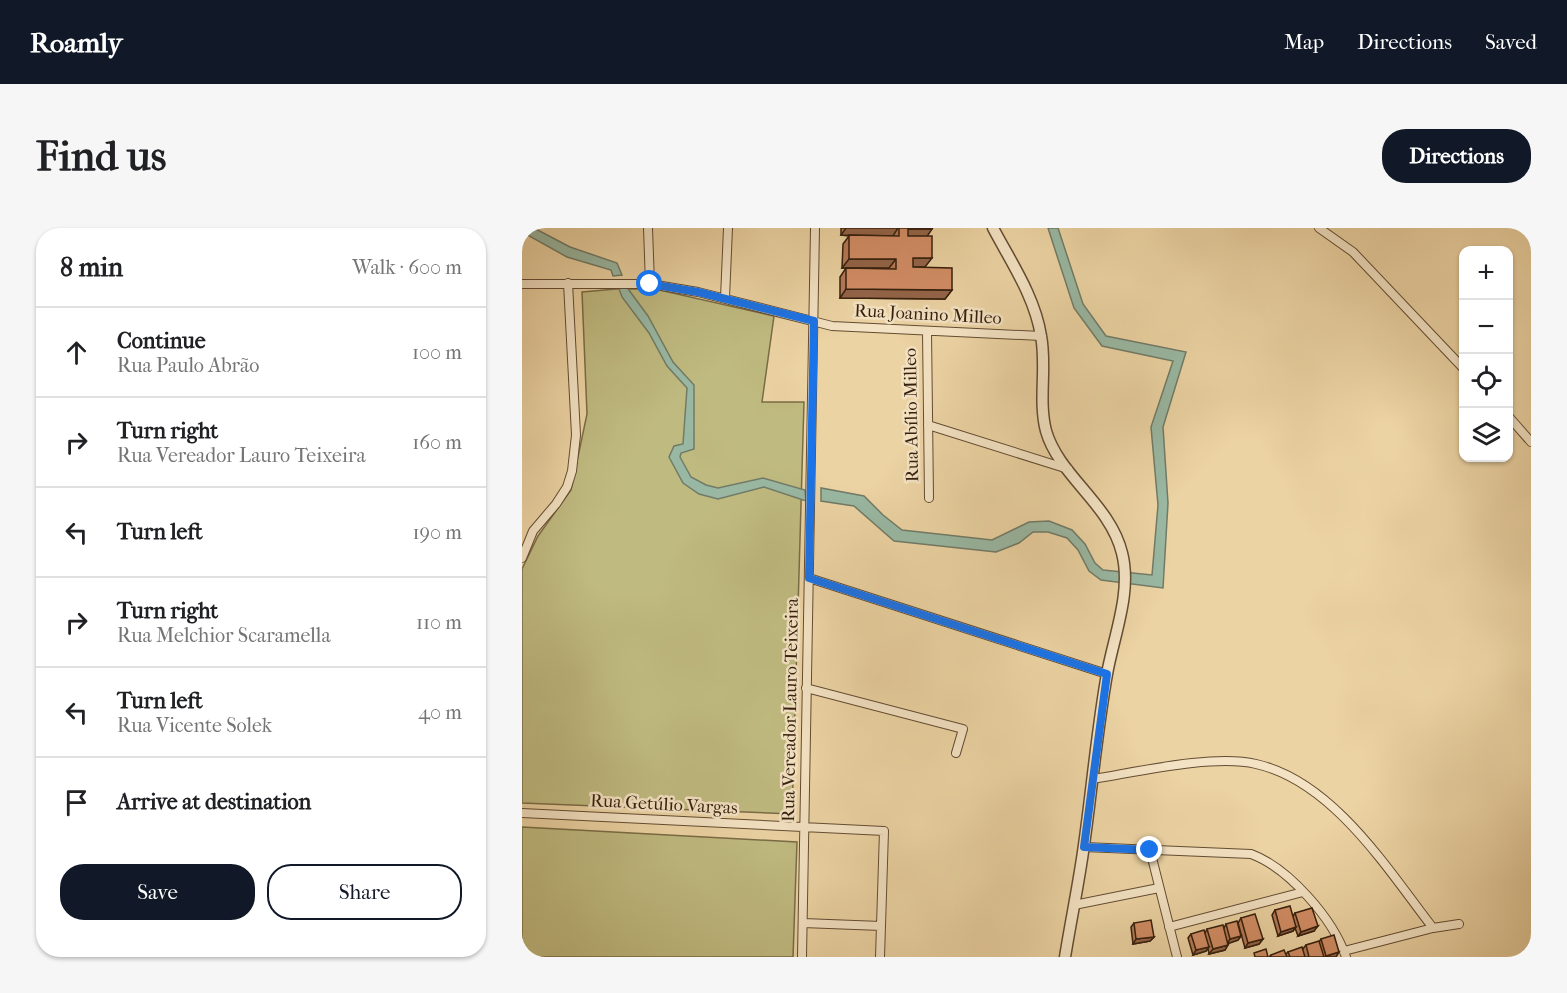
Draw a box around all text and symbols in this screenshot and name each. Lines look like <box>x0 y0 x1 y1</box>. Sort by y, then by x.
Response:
text: Roamly <box>30 26 122 59</box>
text: Map <box>1284 30 1324 54</box>
text: Directions <box>1357 30 1452 54</box>
text: Saved <box>1485 30 1537 54</box>
button: Directions <box>1382 129 1531 183</box>
text: Find us <box>36 132 166 181</box>
map controls <box>1459 246 1513 462</box>
button: + <box>1459 246 1513 300</box>
text: 8 min <box>60 252 123 283</box>
text: Walk · 600 m <box>352 256 462 279</box>
route start <box>636 270 662 296</box>
street label: Rua Joanino Milleo <box>854 300 1002 329</box>
button: − <box>1459 300 1513 354</box>
text: Continue <box>117 328 206 354</box>
icon: ahead <box>60 336 93 369</box>
text: 100 m <box>412 341 462 364</box>
street label: Rua Abílio Milleo <box>900 348 923 482</box>
text: Rua Paulo Abrão <box>117 354 259 377</box>
button: locate <box>1459 354 1513 408</box>
button: layers <box>1459 408 1513 462</box>
text: Turn right <box>117 418 218 444</box>
icon: right <box>60 426 93 459</box>
text: 160 m <box>412 431 462 454</box>
text: Rua Vereador Lauro Teixeira <box>117 444 366 467</box>
icon: left <box>60 516 93 549</box>
text: Turn left <box>117 519 203 545</box>
text: 190 m <box>412 521 462 544</box>
street label: Rua Vereador Lauro Teixeira <box>778 597 803 822</box>
text: Turn right <box>117 598 218 624</box>
icon: right <box>60 606 93 639</box>
text: 110 m <box>416 611 462 634</box>
text: Rua Melchior Scaramella <box>117 624 331 647</box>
text: Turn left <box>117 688 203 714</box>
icon: left <box>60 696 93 729</box>
text: 40 m <box>418 701 462 724</box>
text: Rua Vicente Solek <box>117 714 272 737</box>
icon: arrive <box>60 786 93 819</box>
text: Arrive at destination <box>117 789 311 815</box>
street label: Rua Getúlio Vargas <box>590 790 739 819</box>
route end <box>1136 836 1162 862</box>
button: Save <box>60 864 255 920</box>
button: Share <box>267 864 462 920</box>

